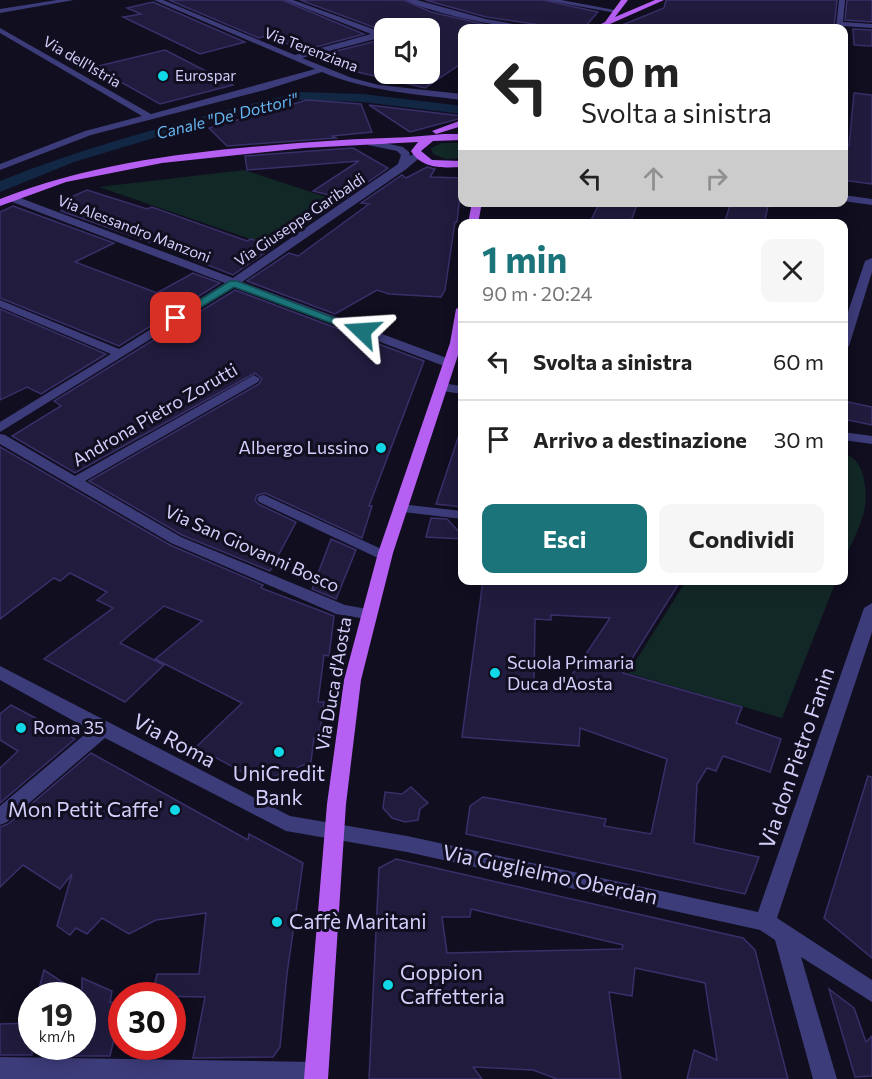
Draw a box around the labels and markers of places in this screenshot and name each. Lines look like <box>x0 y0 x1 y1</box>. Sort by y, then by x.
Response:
place label: Eurospar <box>175 66 236 84</box>
marker: Eurospar <box>156 69 170 83</box>
pin <box>150 292 201 343</box>
place label: Albergo Lussino <box>238 436 369 458</box>
marker: Albergo Lussino <box>374 441 388 455</box>
place label: Scuola Primaria Duca d'Aosta <box>507 651 634 694</box>
marker: Scuola Primaria Duca d'Aosta <box>488 666 502 680</box>
place label: Roma 35 <box>33 716 104 738</box>
marker: Roma 35 <box>14 721 28 735</box>
marker: UniCredit Bank <box>272 745 286 759</box>
place label: UniCredit Bank <box>233 760 325 809</box>
place label: Mon Petit Caffe' <box>8 796 163 821</box>
marker: Mon Petit Caffe' <box>168 803 182 817</box>
place label: Caffè Maritani <box>289 908 427 933</box>
marker: Caffè Maritani <box>270 915 284 929</box>
place label: Goppion Caffetteria <box>400 959 505 1008</box>
marker: Goppion Caffetteria <box>381 978 395 992</box>

